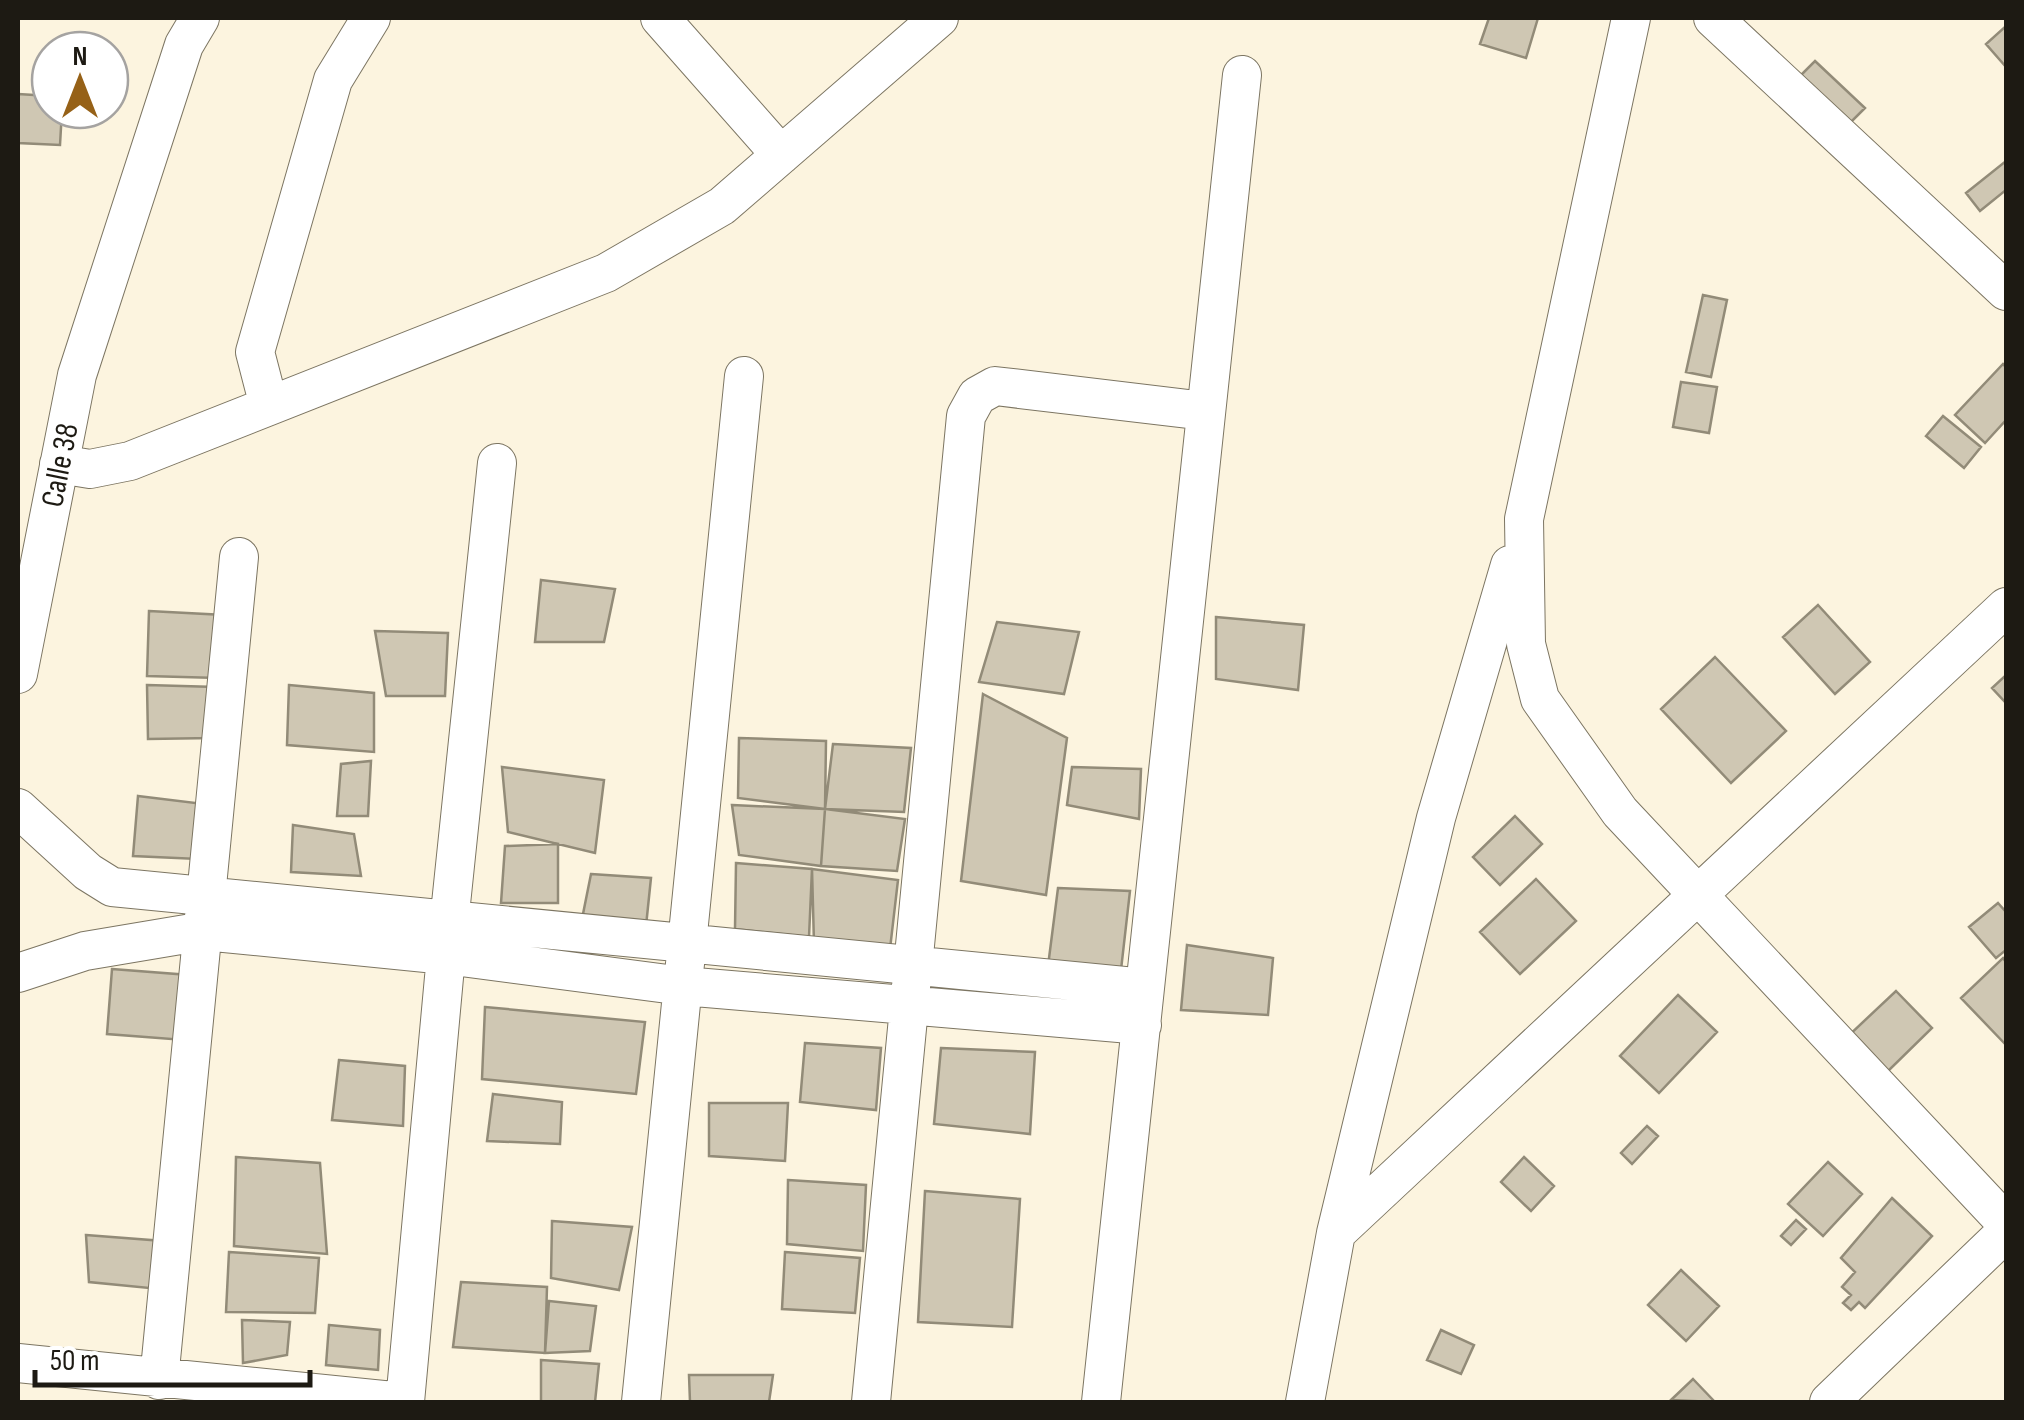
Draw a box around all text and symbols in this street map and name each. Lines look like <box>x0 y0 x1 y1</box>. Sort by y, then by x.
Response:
north arrow <box>30 30 130 130</box>
text: N <box>73 40 87 73</box>
street label: Calle 38 <box>33 420 88 511</box>
scale bar <box>35 1325 310 1387</box>
text: 50 m <box>50 1343 99 1379</box>

